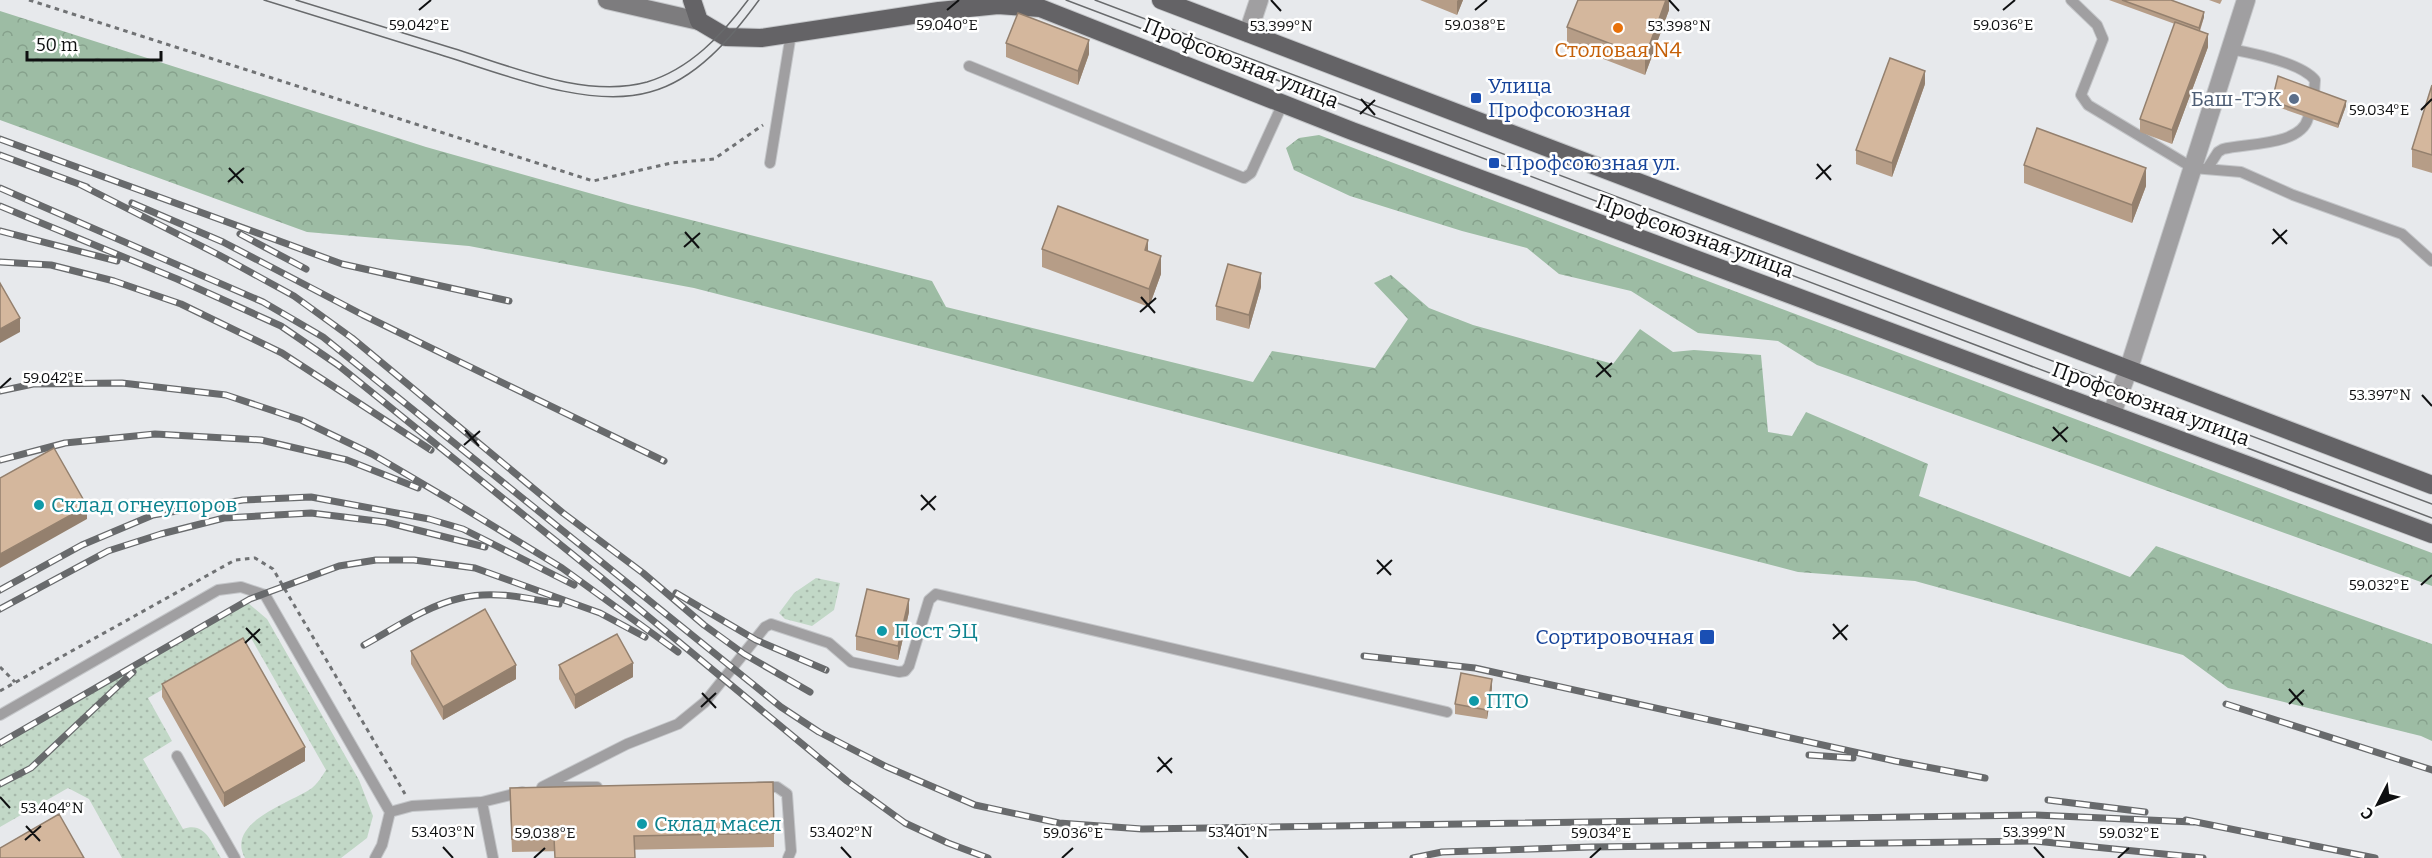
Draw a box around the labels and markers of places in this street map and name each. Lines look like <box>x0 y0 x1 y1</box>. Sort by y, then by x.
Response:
marker: Столовая N4 <box>1611 21 1625 35</box>
place label: Столовая N4 <box>1554 37 1682 63</box>
place label: Улица Профсоюзная <box>1488 73 1631 123</box>
place label: Баш-ТЭК <box>2191 86 2282 112</box>
marker: Улица Профсоюзная <box>1469 91 1483 105</box>
marker: Баш-ТЭК <box>2287 92 2301 106</box>
place label: Профсоюзная ул. <box>1506 150 1680 176</box>
marker: Профсоюзная ул. <box>1487 156 1501 170</box>
place label: Склад огнеупоров <box>51 492 237 518</box>
marker: Склад огнеупоров <box>32 498 46 512</box>
place label: Пост ЭЦ <box>894 618 978 644</box>
marker: Пост ЭЦ <box>875 624 889 638</box>
place label: Сортировочная <box>1535 624 1694 650</box>
marker: Сортировочная <box>1698 628 1716 646</box>
place label: ПТО <box>1486 688 1529 714</box>
marker: ПТО <box>1467 694 1481 708</box>
place label: Склад масел <box>654 811 782 837</box>
marker: Склад масел <box>635 817 649 831</box>

